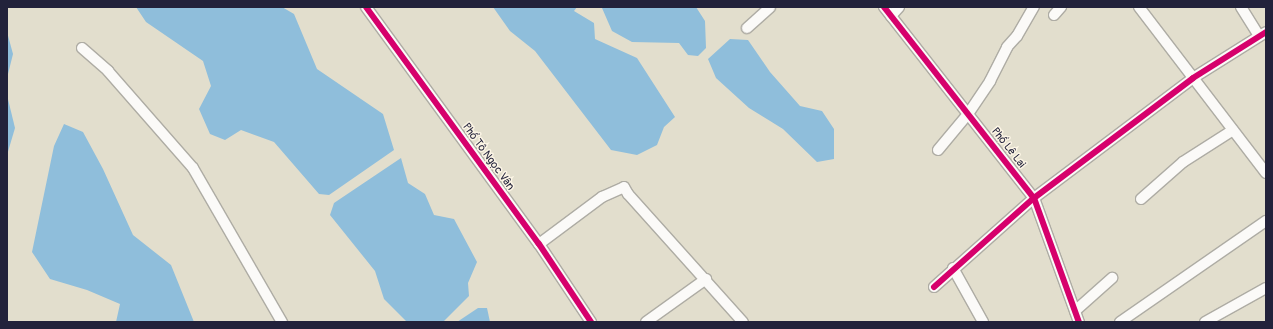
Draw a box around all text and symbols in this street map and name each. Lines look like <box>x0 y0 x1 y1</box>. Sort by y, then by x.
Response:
street label: Phố Tô Ngọc Vân <box>459 121 517 193</box>
street label: Phố Lê Lai <box>988 125 1028 171</box>

